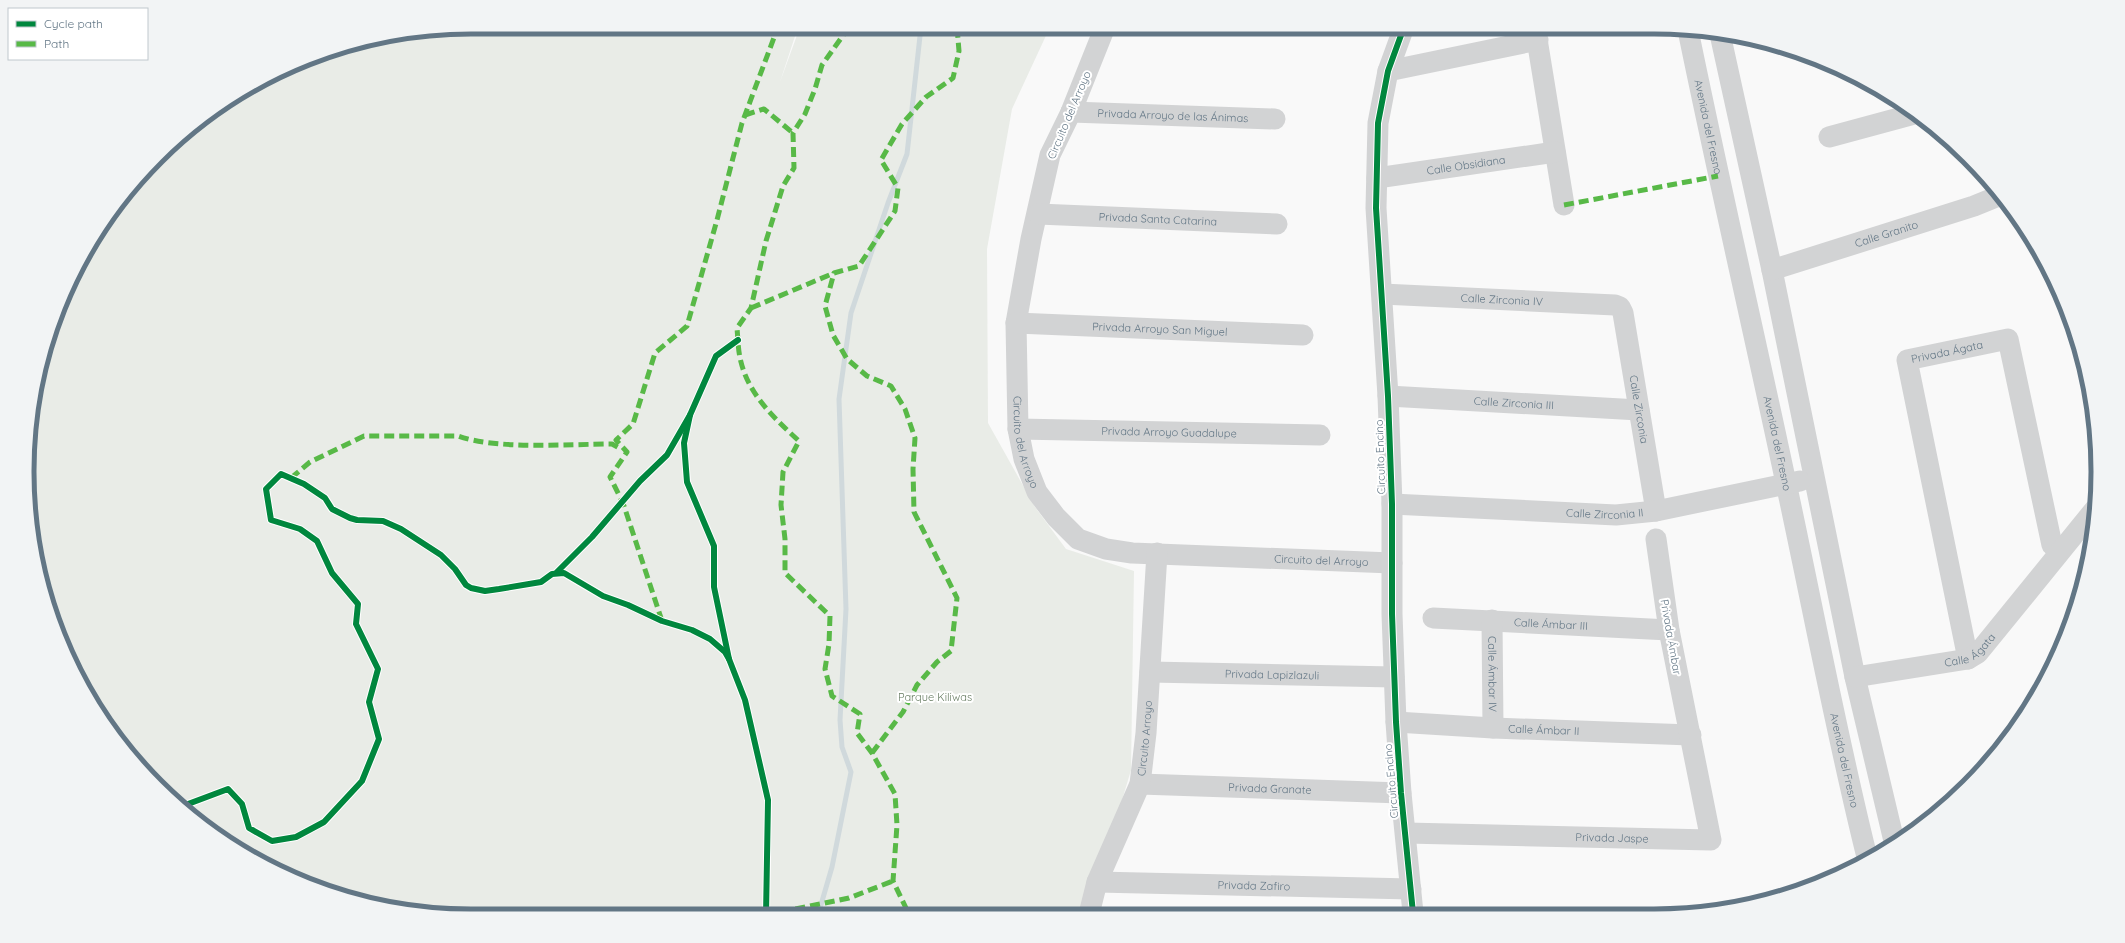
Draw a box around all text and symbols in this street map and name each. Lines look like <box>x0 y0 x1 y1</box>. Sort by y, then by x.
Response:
legend <box>8 8 148 60</box>
text: Cycle path <box>44 16 103 31</box>
text: Path <box>44 36 69 51</box>
street label: Circuito del Arroyo <box>1044 68 1094 161</box>
street label: Avenida del Fresno <box>1691 78 1725 176</box>
street label: Privada Arroyo de las Ánimas <box>1097 106 1249 125</box>
street label: Calle Obsidiana <box>1426 152 1506 178</box>
street label: Privada Santa Catarina <box>1098 210 1217 228</box>
street label: Calle Granito <box>1853 217 1920 250</box>
street label: Calle Zirconia IV <box>1460 291 1543 309</box>
street label: Privada Arroyo San Miguel <box>1092 319 1228 339</box>
street label: Privada Ágata <box>1910 337 1984 366</box>
street label: Calle Zirconia <box>1626 374 1652 445</box>
street label: Calle Zirconia III <box>1473 394 1554 412</box>
street label: Avenida del Fresno <box>1760 395 1795 493</box>
street label: Circuito del Arroyo <box>1010 396 1042 491</box>
street label: Circuito Encino <box>1372 419 1388 495</box>
street label: Privada Arroyo Guadalupe <box>1101 424 1237 440</box>
street label: Calle Zirconia II <box>1566 505 1644 522</box>
street label: Circuito del Arroyo <box>1274 551 1369 569</box>
street label: Privada Ámbar <box>1657 598 1685 677</box>
street label: Calle Ámbar III <box>1514 615 1588 633</box>
street label: Calle Ágata <box>1943 630 1998 670</box>
street label: Calle Ámbar IV <box>1485 636 1500 712</box>
street label: Privada Lapizlazuli <box>1225 667 1319 682</box>
park label: Parque Kiliwas <box>898 690 972 704</box>
street label: Circuito Arroyo <box>1134 700 1155 777</box>
street label: Avenida del Fresno <box>1827 712 1862 810</box>
street label: Calle Ámbar II <box>1508 722 1580 738</box>
street label: Circuito Encino <box>1381 743 1401 819</box>
street label: Privada Granate <box>1228 780 1312 797</box>
street label: Privada Jaspe <box>1575 830 1649 846</box>
street label: Privada Zafiro <box>1217 878 1291 893</box>

